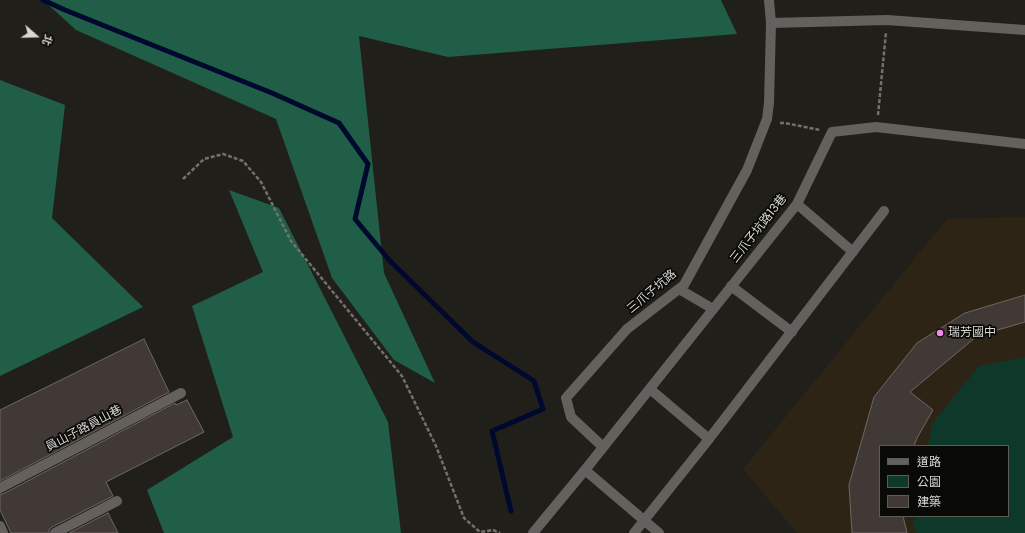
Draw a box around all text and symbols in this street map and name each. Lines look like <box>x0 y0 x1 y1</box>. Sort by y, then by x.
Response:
north arrow <box>16 16 56 56</box>
text: 北 <box>38 32 57 48</box>
street label: 三爪子坑路13巷 <box>728 192 790 266</box>
street label: 三爪子坑路 <box>624 267 680 317</box>
place label: 瑞芳國中 <box>948 326 996 340</box>
marker: 瑞芳國中 <box>935 328 945 338</box>
street label: 員山子路員山巷 <box>44 403 124 455</box>
legend <box>879 445 1009 517</box>
text: 道路 <box>917 453 941 470</box>
text: 公園 <box>917 473 941 490</box>
text: 建築 <box>917 493 941 510</box>

